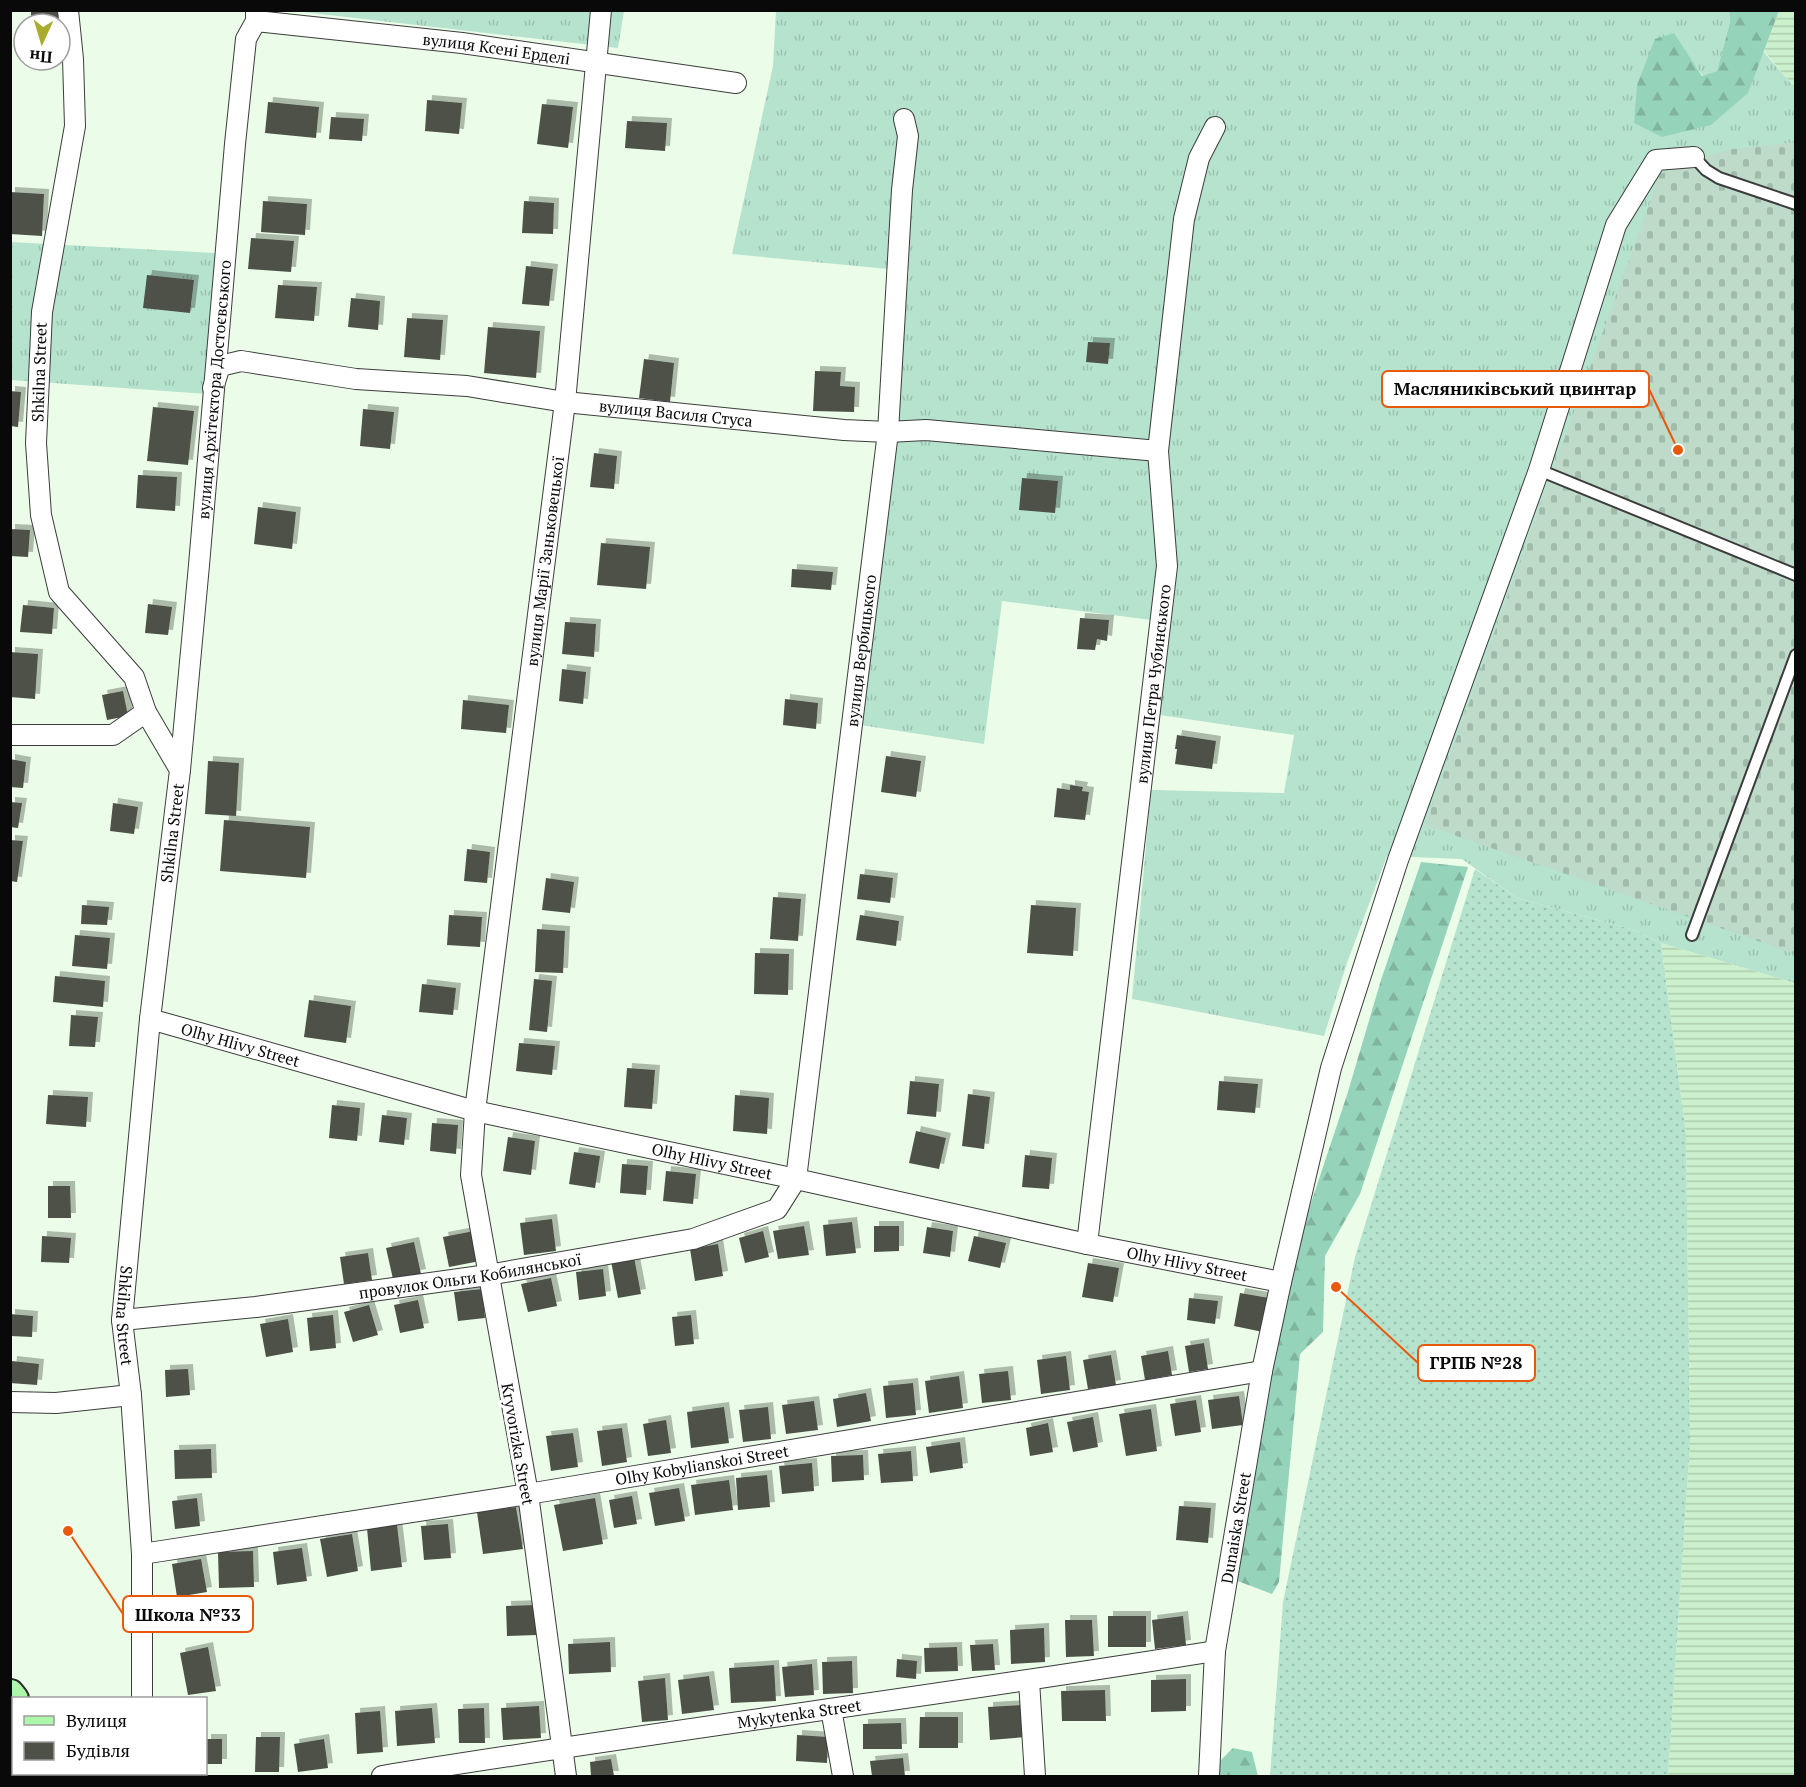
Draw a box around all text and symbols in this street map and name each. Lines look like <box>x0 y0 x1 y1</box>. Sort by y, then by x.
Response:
north arrow <box>12 12 72 72</box>
street label: вулиця Ксені Ерделі <box>421 28 572 70</box>
text: Пн <box>28 45 53 69</box>
street label: вулиця Архітектора Достоєвського <box>192 259 236 520</box>
street label: Shkilna Street <box>26 322 52 422</box>
callout: Масляниківський цвинтар <box>1382 371 1649 407</box>
text: Масляниківський цвинтар <box>1394 376 1636 400</box>
street label: вулиця Василя Стуса <box>598 394 754 432</box>
street label: вулиця Марії Заньковецької <box>521 455 569 668</box>
street label: вулиця Вербицького <box>841 573 881 728</box>
street label: вулиця Петра Чубинського <box>1130 583 1176 785</box>
street label: Shkilna Street <box>155 782 189 884</box>
street label: Olhy Hlivy Street <box>178 1017 303 1072</box>
street label: Olhy Hlivy Street <box>650 1138 774 1185</box>
street label: Olhy Hlivy Street <box>1125 1241 1249 1286</box>
street label: провулок Ольги Кобилянської <box>357 1248 583 1304</box>
street label: Shkilna Street <box>111 1265 138 1367</box>
callout: ГРПБ №28 <box>1418 1345 1535 1381</box>
text: ГРПБ №28 <box>1430 1350 1522 1374</box>
street label: Kryvorizka Street <box>496 1381 540 1507</box>
street label: Olhy Kobylianskoi Street <box>614 1439 790 1490</box>
street label: Dunaiska Street <box>1215 1470 1256 1585</box>
callout: Школа №33 <box>123 1596 253 1632</box>
text: Школа №33 <box>135 1602 241 1626</box>
street label: Mykytenka Street <box>736 1694 863 1733</box>
legend <box>12 1697 207 1775</box>
text: Вулиця <box>66 1708 127 1732</box>
text: Будівля <box>66 1738 130 1762</box>

